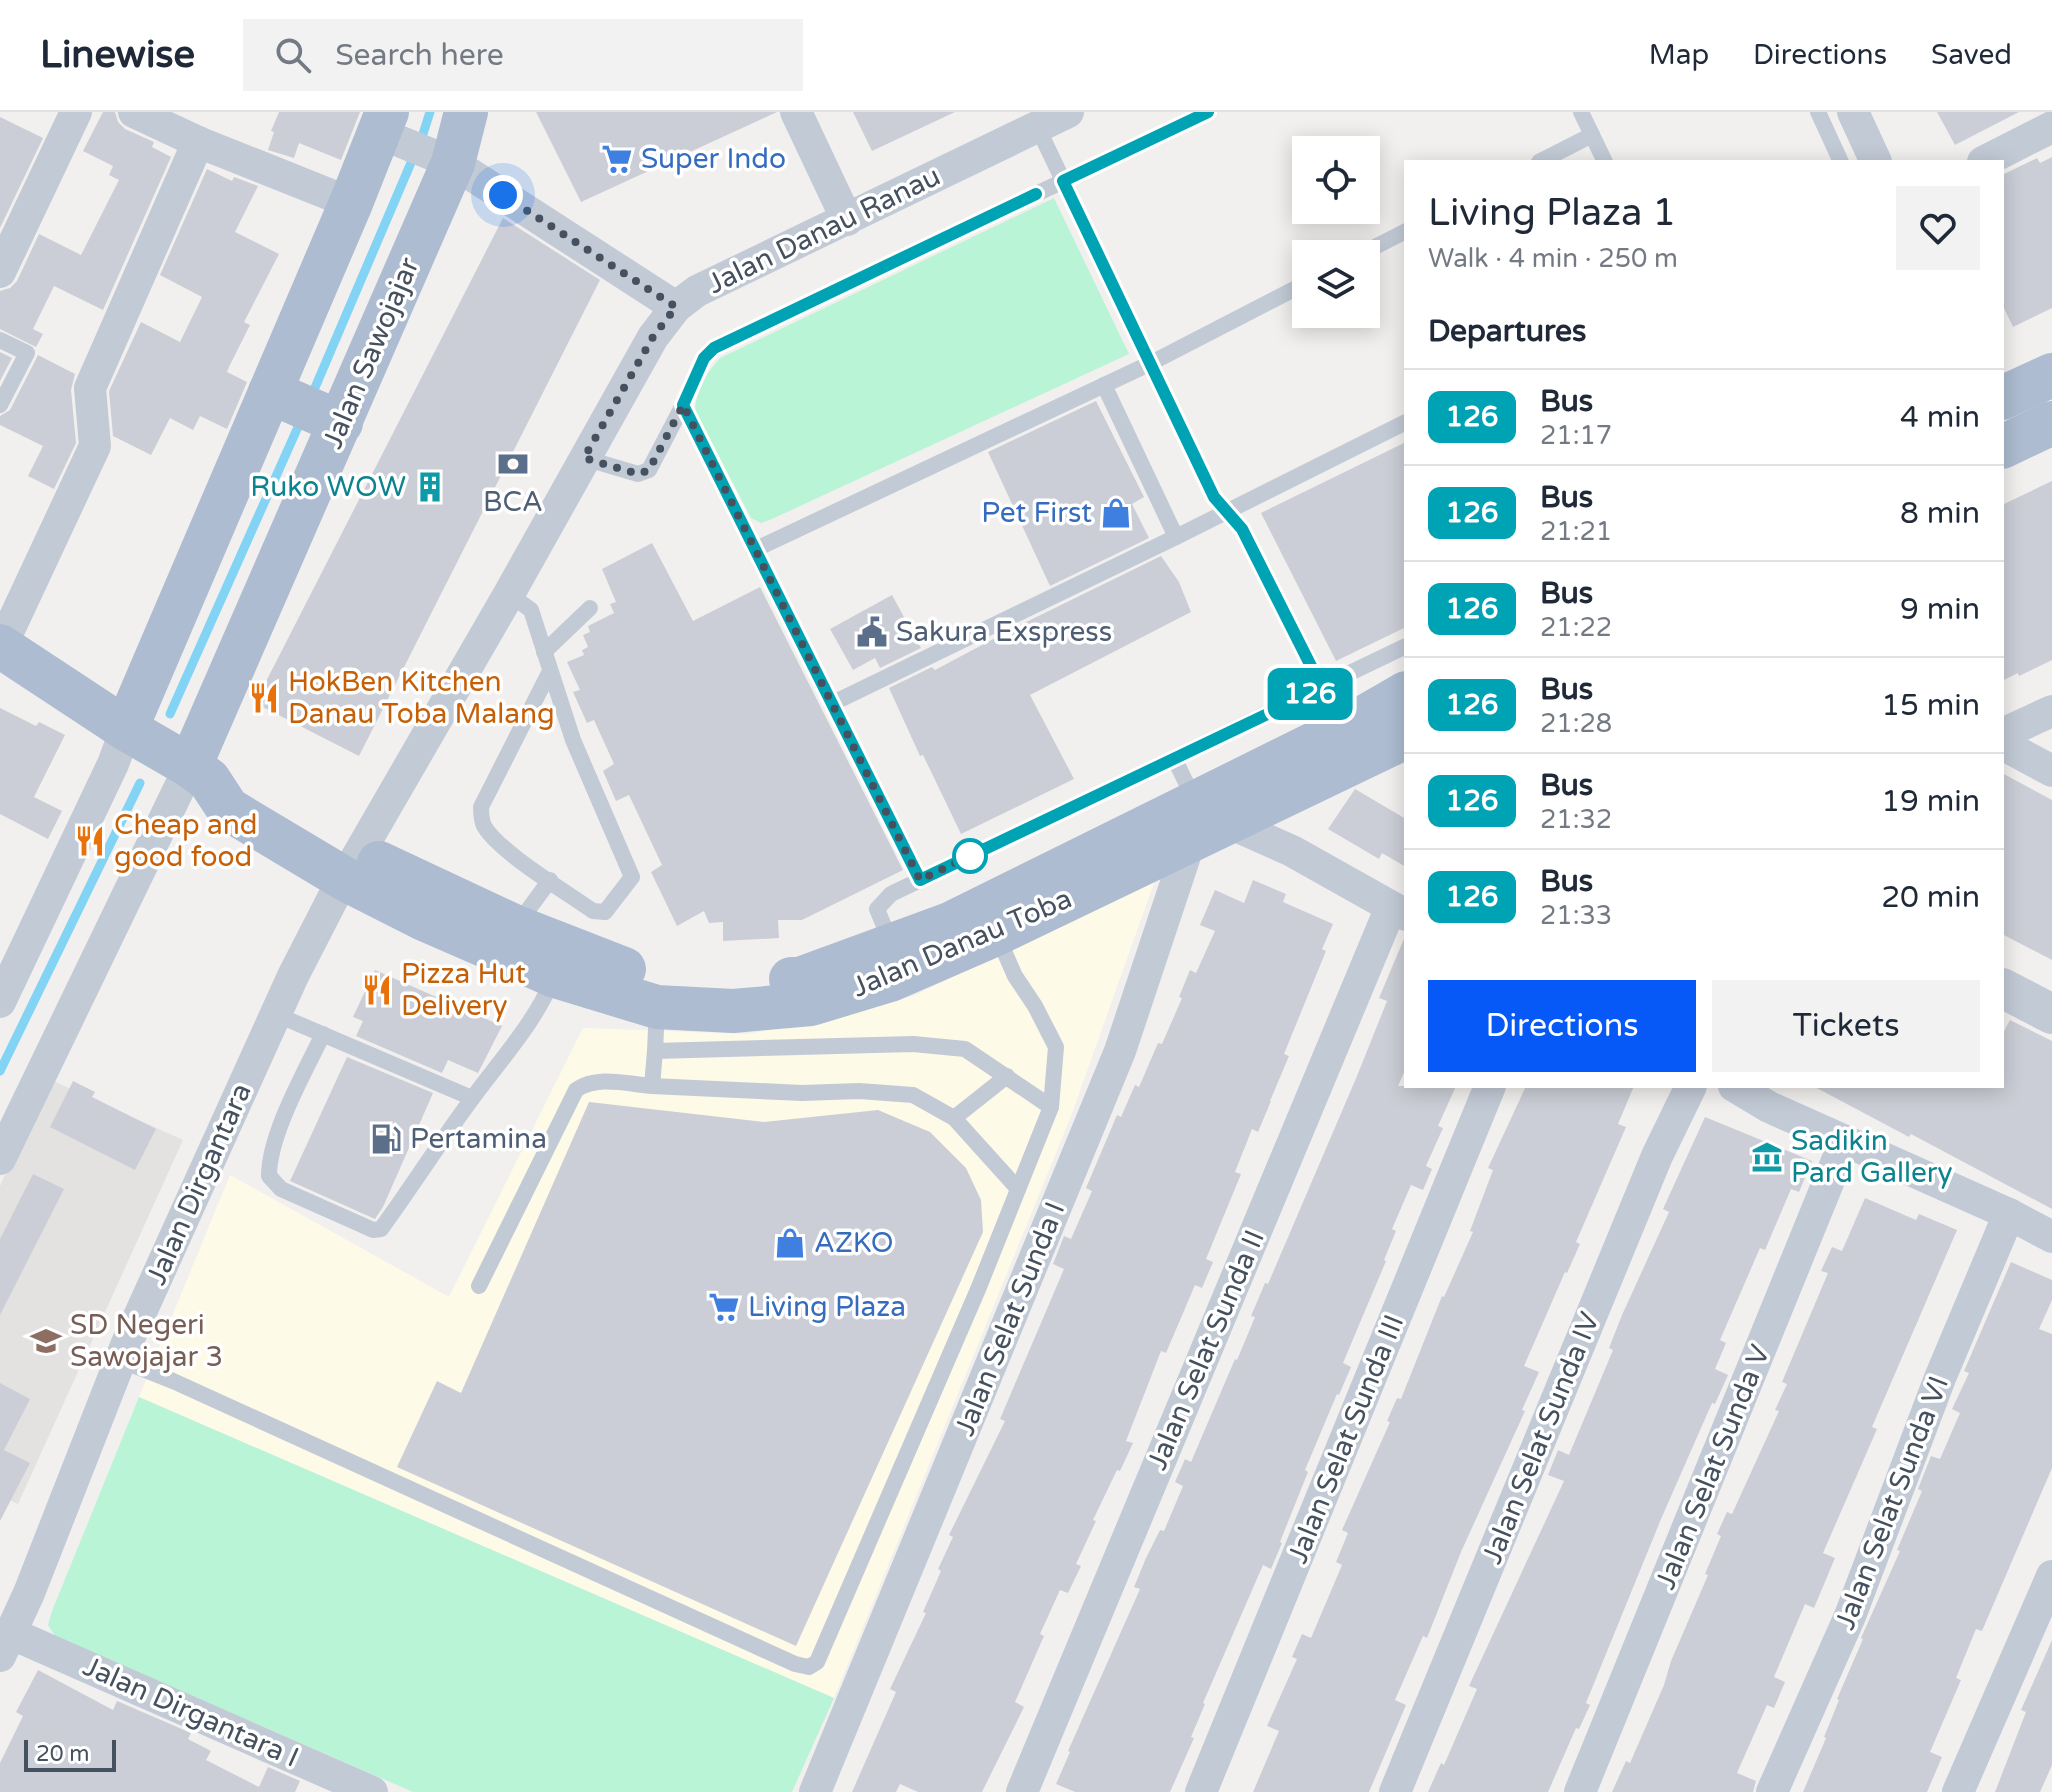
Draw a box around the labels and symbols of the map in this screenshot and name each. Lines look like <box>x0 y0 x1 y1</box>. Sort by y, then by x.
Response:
supermarket icon: Super Indo <box>600 142 634 176</box>
place label: Super Indo <box>641 142 786 176</box>
street label: Jalan Danau Ranau <box>702 159 946 301</box>
your location <box>483 175 523 215</box>
street label: Jalan Sawojajar <box>315 252 427 454</box>
bank icon: BCA <box>496 447 530 481</box>
place label: Ruko WOW <box>250 470 406 504</box>
building icon: Ruko WOW <box>413 470 447 504</box>
place label: BCA <box>483 485 543 519</box>
place label: Pet First <box>981 496 1092 530</box>
shop icon: Pet First <box>1099 496 1133 530</box>
public building icon: Sakura Exspress <box>855 615 889 649</box>
place label: Sakura Exspress <box>896 615 1112 649</box>
place label: HokBen Kitchen Danau Toba Malang <box>288 665 555 731</box>
line badge: 126 <box>1264 668 1356 720</box>
restaurant icon: HokBen Kitchen Danau Toba Malang <box>247 681 281 715</box>
place label: Cheap and good food <box>114 808 258 874</box>
restaurant icon: Cheap and good food <box>73 824 107 858</box>
unlabelled marker <box>953 839 987 873</box>
street label: Jalan Danau Toba <box>847 881 1077 1005</box>
place label: Pizza Hut Delivery <box>401 957 526 1023</box>
restaurant icon: Pizza Hut Delivery <box>360 973 394 1007</box>
street label: Jalan Dirgantara <box>139 1078 259 1290</box>
fuel station icon: Pertamina <box>369 1122 403 1156</box>
place label: Pertamina <box>410 1122 547 1156</box>
place label: Sadikin Pard Gallery <box>1791 1124 1953 1190</box>
museum icon: Sadikin Pard Gallery <box>1750 1140 1784 1174</box>
street label: Jalan Selat Sunda I <box>948 1197 1072 1441</box>
street label: Jalan Selat Sunda II <box>1140 1225 1272 1475</box>
shop icon: AZKO <box>773 1226 807 1260</box>
place label: AZKO <box>814 1226 893 1260</box>
supermarket icon: Living Plaza <box>707 1290 741 1324</box>
place label: Living Plaza <box>748 1290 906 1324</box>
street label: Jalan Selat Sunda IV <box>1475 1307 1607 1569</box>
place label: SD Negeri Sawojajar 3 <box>70 1308 223 1374</box>
street label: Jalan Selat Sunda III <box>1281 1310 1411 1568</box>
school or university icon: SD Negeri Sawojajar 3 <box>29 1324 63 1358</box>
street label: Jalan Selat Sunda V <box>1648 1340 1778 1594</box>
street label: Jalan Selat Sunda VI <box>1828 1372 1956 1634</box>
street label: Jalan Dirgantara I <box>78 1649 304 1775</box>
scale bar <box>24 1736 116 1772</box>

